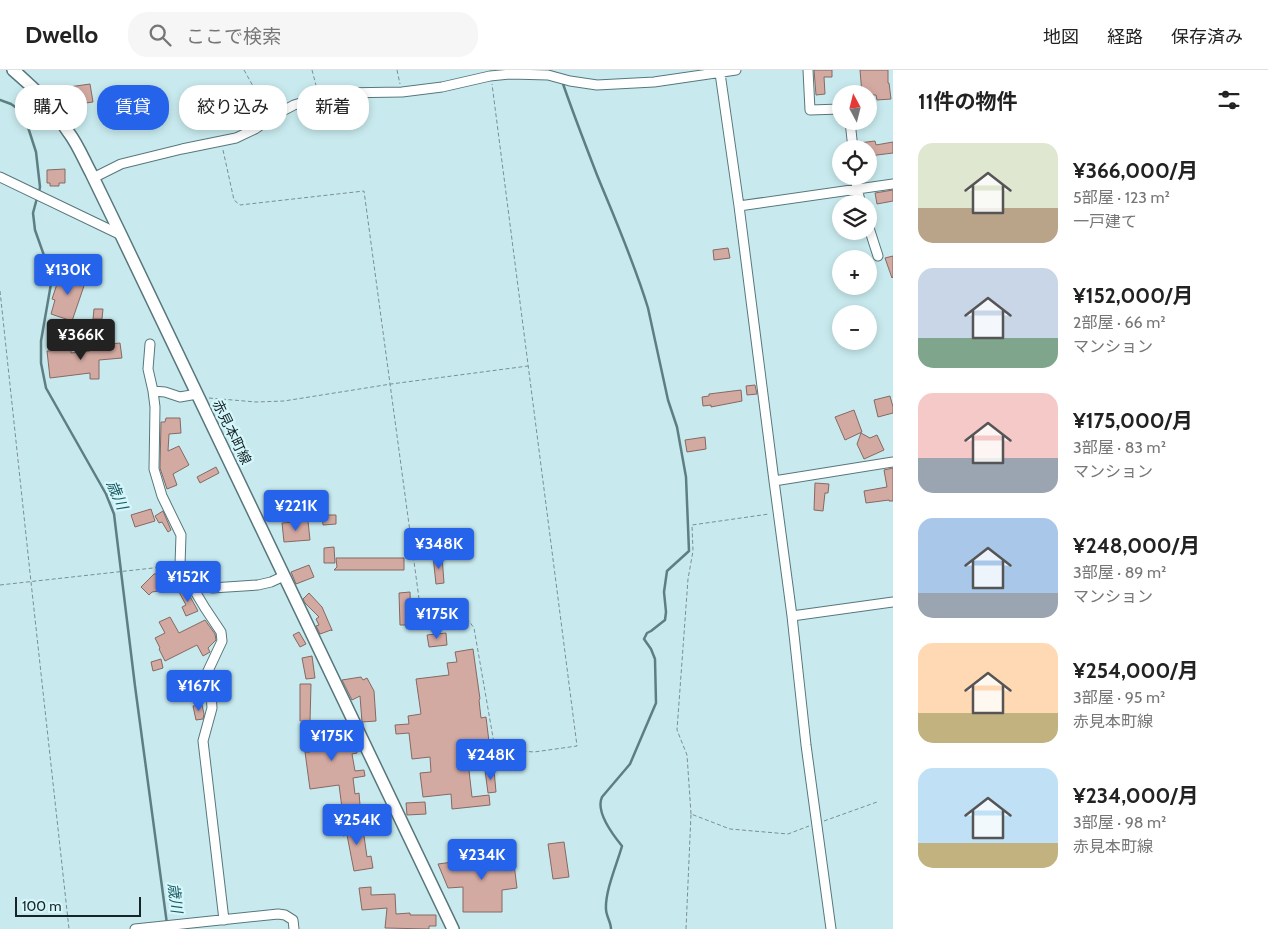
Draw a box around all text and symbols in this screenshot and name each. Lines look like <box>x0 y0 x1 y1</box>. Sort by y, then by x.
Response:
search box <box>128 12 478 57</box>
text: Dwello <box>25 20 98 49</box>
icon: search <box>146 21 174 49</box>
text: ここで検索 <box>186 25 281 48</box>
text: 地図 <box>1043 26 1079 48</box>
text: 経路 <box>1107 26 1143 48</box>
text: 保存済み <box>1171 26 1243 48</box>
chip: 購入 <box>15 85 87 130</box>
chip: 賃貸 <box>97 85 169 130</box>
chip: 絞り込み <box>179 85 287 130</box>
chip: 新着 <box>297 85 369 130</box>
north arrow <box>832 85 878 130</box>
map controls <box>832 85 877 350</box>
icon: filters <box>1215 86 1243 114</box>
text: 11件の物件 <box>918 89 1018 114</box>
button: locate <box>832 140 877 185</box>
text: ¥366,000/月 <box>1073 158 1198 183</box>
icon: home <box>958 163 1018 223</box>
text: 5部屋 · 123 m² <box>1073 188 1170 207</box>
button: layers <box>832 195 877 240</box>
text: 一戸建て <box>1073 212 1137 231</box>
button: + <box>832 250 877 295</box>
pin: ¥130K <box>33 254 103 296</box>
text: ¥130K <box>45 260 91 279</box>
text: ¥152,000/月 <box>1073 283 1193 308</box>
icon: home <box>958 288 1018 348</box>
button: − <box>832 305 877 350</box>
text: 2部屋 · 66 m² <box>1073 313 1166 332</box>
pin: ¥366K <box>46 318 116 361</box>
text: ¥366K <box>58 325 104 344</box>
text: マンション <box>1073 337 1153 356</box>
street label: 赤見本町線 <box>209 397 255 467</box>
text: ¥175,000/月 <box>1073 408 1193 433</box>
icon: home <box>958 413 1018 473</box>
text: 3部屋 · 83 m² <box>1073 438 1166 457</box>
text: マンション <box>1073 462 1153 481</box>
water label: 歳川 <box>103 478 132 514</box>
pin: ¥221K <box>261 490 331 532</box>
text: ¥221K <box>275 496 317 515</box>
pin: ¥348K <box>404 528 474 570</box>
text: ¥248,000/月 <box>1073 533 1200 558</box>
text: ¥348K <box>415 534 463 553</box>
icon: home <box>958 538 1018 598</box>
pin: ¥152K <box>153 560 223 603</box>
text: 3部屋 · 89 m² <box>1073 563 1166 582</box>
text: ¥152K <box>167 567 209 586</box>
text: マンション <box>1073 587 1153 606</box>
pin: ¥175K <box>402 598 472 640</box>
text: ¥175K <box>416 604 458 623</box>
text: ¥254,000/月 <box>1073 658 1199 683</box>
icon: home <box>958 663 1018 723</box>
pin: ¥167K <box>164 670 234 712</box>
text: ¥167K <box>178 676 220 695</box>
text: 3部屋 · 95 m² <box>1073 688 1165 707</box>
text: 赤見本町線 <box>1073 712 1153 731</box>
pin: ¥175K <box>297 720 367 762</box>
text: ¥175K <box>311 726 353 745</box>
pin: ¥248K <box>456 738 526 781</box>
text: ¥248K <box>467 745 515 764</box>
text: ¥234,000/月 <box>1073 783 1199 808</box>
icon: home <box>958 788 1018 848</box>
pin: ¥254K <box>322 804 392 846</box>
text: ¥254K <box>334 810 380 829</box>
text: 3部屋 · 98 m² <box>1073 813 1166 832</box>
text: 赤見本町線 <box>1073 837 1153 856</box>
pin: ¥234K <box>447 838 517 881</box>
text: ¥234K <box>459 845 505 864</box>
water label: 歳川 <box>164 882 186 916</box>
scale bar <box>15 894 141 917</box>
text: 100 m <box>22 897 62 915</box>

